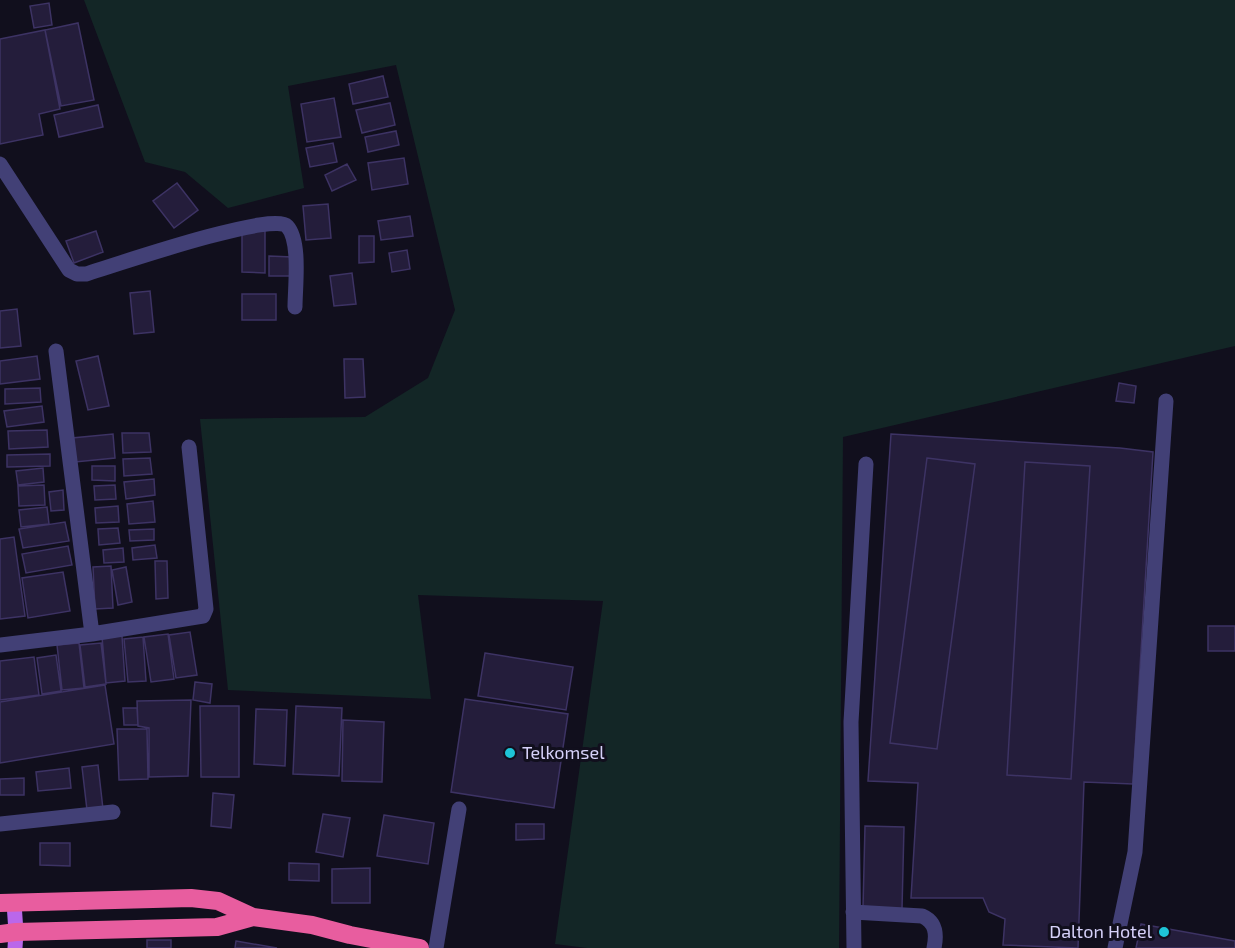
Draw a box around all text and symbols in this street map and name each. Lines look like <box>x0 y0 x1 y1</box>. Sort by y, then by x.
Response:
place label: Telkomsel <box>522 741 605 763</box>
marker: Telkomsel <box>503 746 517 760</box>
place label: Dalton Hotel <box>1049 920 1153 942</box>
marker: Dalton Hotel <box>1157 925 1171 939</box>

